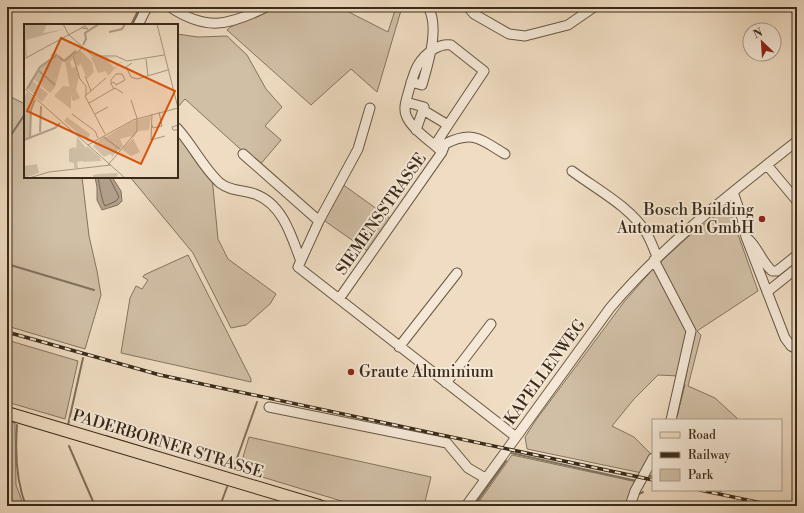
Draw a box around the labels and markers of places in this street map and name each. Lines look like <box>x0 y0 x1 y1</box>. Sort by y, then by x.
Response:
place label: Bosch Building Automation GmbH <box>616 200 755 238</box>
marker: Bosch Building Automation GmbH <box>757 214 767 224</box>
place label: Graute Aluminium <box>359 362 494 382</box>
marker: Graute Aluminium <box>346 367 356 377</box>

